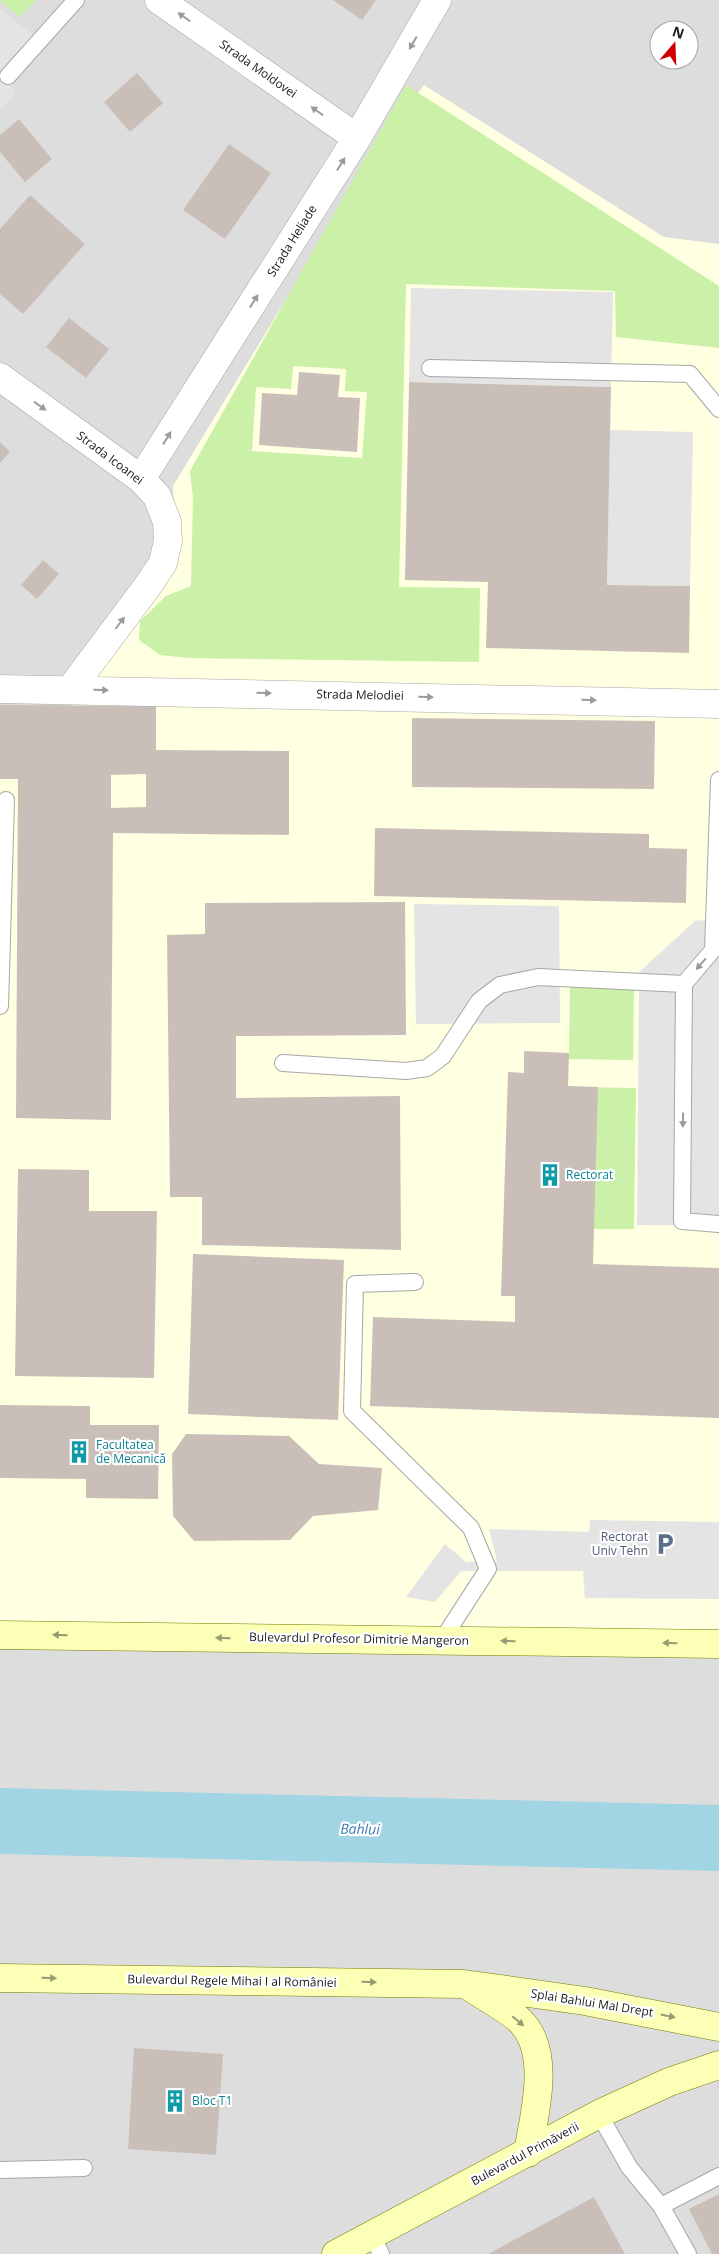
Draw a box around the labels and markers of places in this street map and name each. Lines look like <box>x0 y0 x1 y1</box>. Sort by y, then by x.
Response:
building icon: Rectorat <box>537 1162 563 1188</box>
place label: Rectorat <box>566 1166 613 1183</box>
place label: Facultatea de Mecanică <box>96 1436 166 1467</box>
building icon: Facultatea de Mecanică <box>66 1439 92 1465</box>
place label: Rectorat Univ Tehn <box>592 1528 648 1559</box>
parking icon: Rectorat Univ Tehn <box>652 1531 678 1557</box>
building icon: Bloc T1 <box>162 2088 188 2114</box>
place label: Bloc T1 <box>192 2092 232 2109</box>

